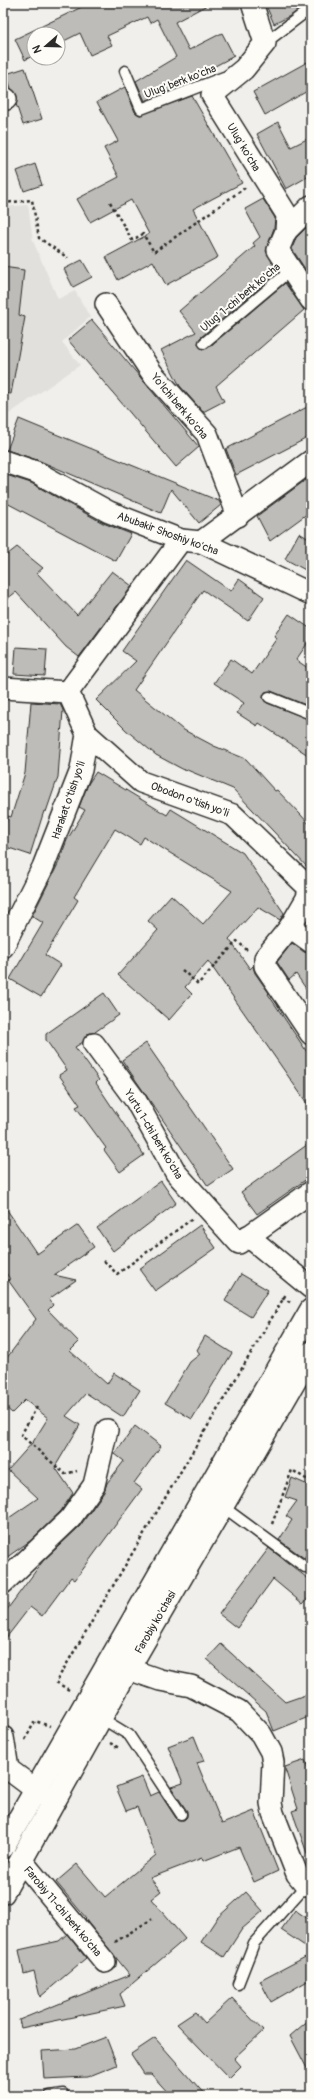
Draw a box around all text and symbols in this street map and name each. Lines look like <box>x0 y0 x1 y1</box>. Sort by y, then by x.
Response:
north arrow <box>26 26 66 66</box>
text: N <box>30 43 44 55</box>
street label: Ulug' berk ko'cha <box>142 62 218 101</box>
street label: Ulug' ko'cha <box>224 121 263 174</box>
street label: Ulug' 1-chi berk ko'cha <box>198 260 283 334</box>
street label: Yo'lchi berk ko'cha <box>148 370 211 442</box>
street label: Abubakir Shoshiy ko'cha <box>115 509 220 558</box>
street label: Harakat o'tish yo'li <box>49 759 88 841</box>
street label: Obodon o'tish yo'li <box>149 779 231 820</box>
street label: Yurtu 1-chi berk ko'cha <box>121 1086 185 1181</box>
street label: Farobiy ko'chasi <box>132 1588 179 1656</box>
street label: Farobiy 11-chi berk ko'cha <box>21 1864 104 1959</box>

